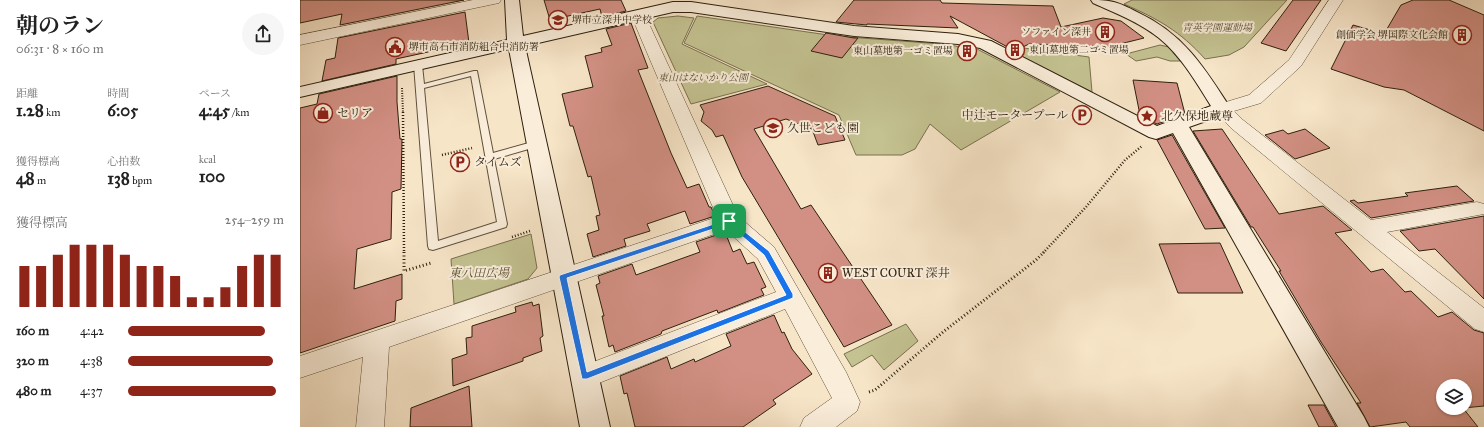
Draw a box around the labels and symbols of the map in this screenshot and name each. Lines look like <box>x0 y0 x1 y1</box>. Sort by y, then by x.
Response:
school or university icon: 堺市立深井中学校 <box>547 9 569 31</box>
place label: 堺市立深井中学校 <box>572 14 652 26</box>
building icon: ソファイン深井 <box>1094 21 1116 43</box>
park label: 青英学園運動場 <box>1182 22 1253 34</box>
building icon: 創価学会 堺国際文化会館 <box>1451 24 1473 46</box>
place label: ソファイン深井 <box>1021 26 1091 38</box>
place label: 創価学会 堺国際文化会館 <box>1336 29 1448 41</box>
public building icon: 堺市高石市消防組合中消防署 <box>384 36 406 58</box>
building icon: 東山墓地第二ゴミ置場 <box>1004 39 1026 61</box>
building icon: 東山墓地第一ゴミ置場 <box>956 40 978 62</box>
place label: 堺市高石市消防組合中消防署 <box>409 41 539 53</box>
place label: 東山墓地第二ゴミ置場 <box>1029 44 1129 56</box>
place label: 東山墓地第一ゴミ置場 <box>853 45 953 57</box>
park label: 東山はないかり公園 <box>658 72 750 84</box>
shop icon: セリア <box>312 102 334 124</box>
parking icon: 中辻モータープール <box>1071 104 1093 126</box>
place icon: 北久保地蔵尊 <box>1136 105 1158 127</box>
place label: セリア <box>337 106 373 120</box>
place label: 中辻モータープール <box>962 108 1068 122</box>
place label: 北久保地蔵尊 <box>1161 109 1233 123</box>
school or university icon: 久世こども園 <box>762 117 784 139</box>
place label: 久世こども園 <box>787 121 859 135</box>
parking icon: タイムズ <box>449 151 471 173</box>
place label: タイムズ <box>474 155 522 169</box>
pin <box>712 204 746 238</box>
building icon: WEST COURT 深井 <box>817 262 839 284</box>
park label: 東八田広場 <box>449 266 510 280</box>
place label: WEST COURT 深井 <box>842 266 950 280</box>

